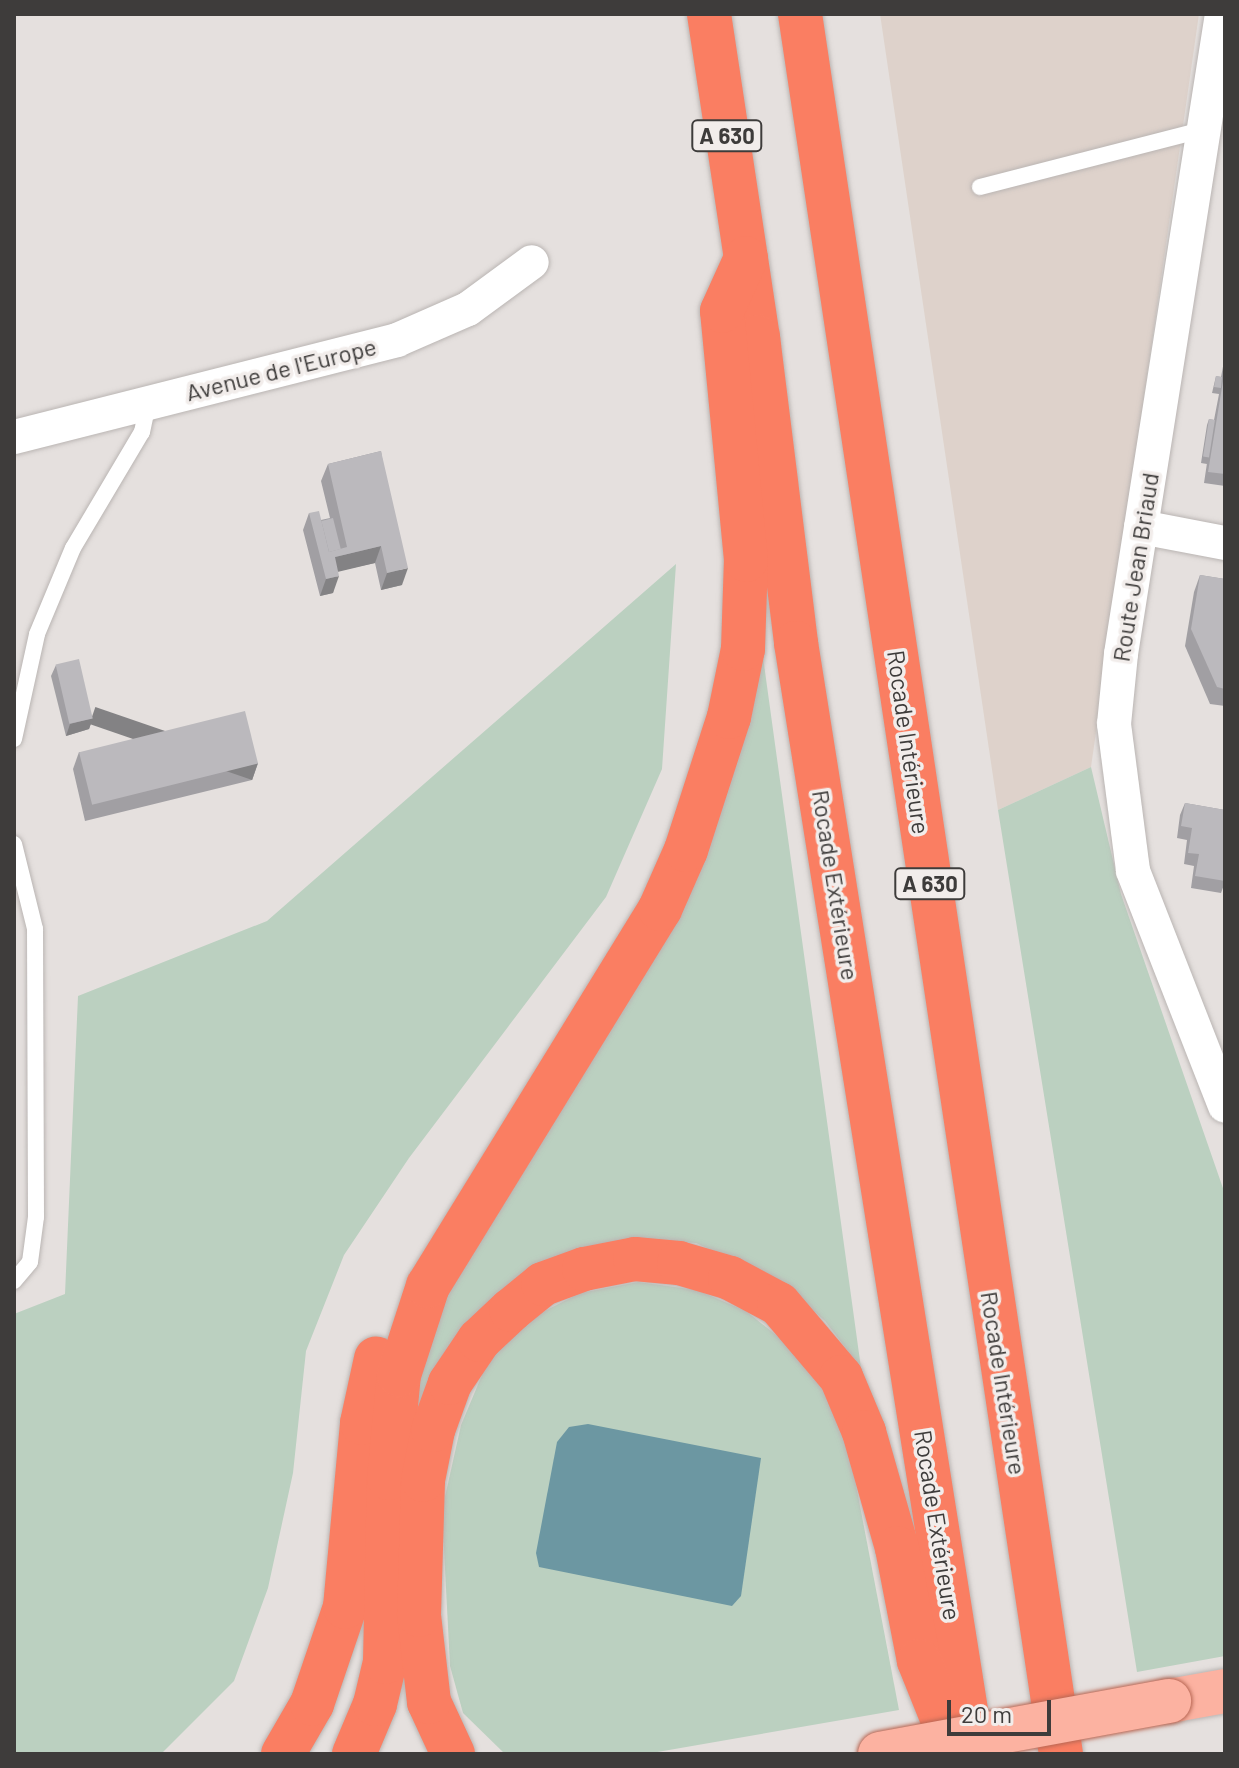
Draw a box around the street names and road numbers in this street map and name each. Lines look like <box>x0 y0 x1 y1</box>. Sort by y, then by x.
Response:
road number: A 630 <box>691 118 763 154</box>
street label: Avenue de l'Europe <box>183 331 379 407</box>
street label: Route Jean Briaud <box>1106 470 1164 664</box>
street label: Rocade Intérieure <box>882 648 936 836</box>
street label: Rocade Extérieure <box>807 788 865 982</box>
road number: A 630 <box>894 866 966 902</box>
street label: Rocade Intérieure <box>975 1289 1033 1477</box>
street label: Rocade Extérieure <box>909 1428 967 1622</box>

